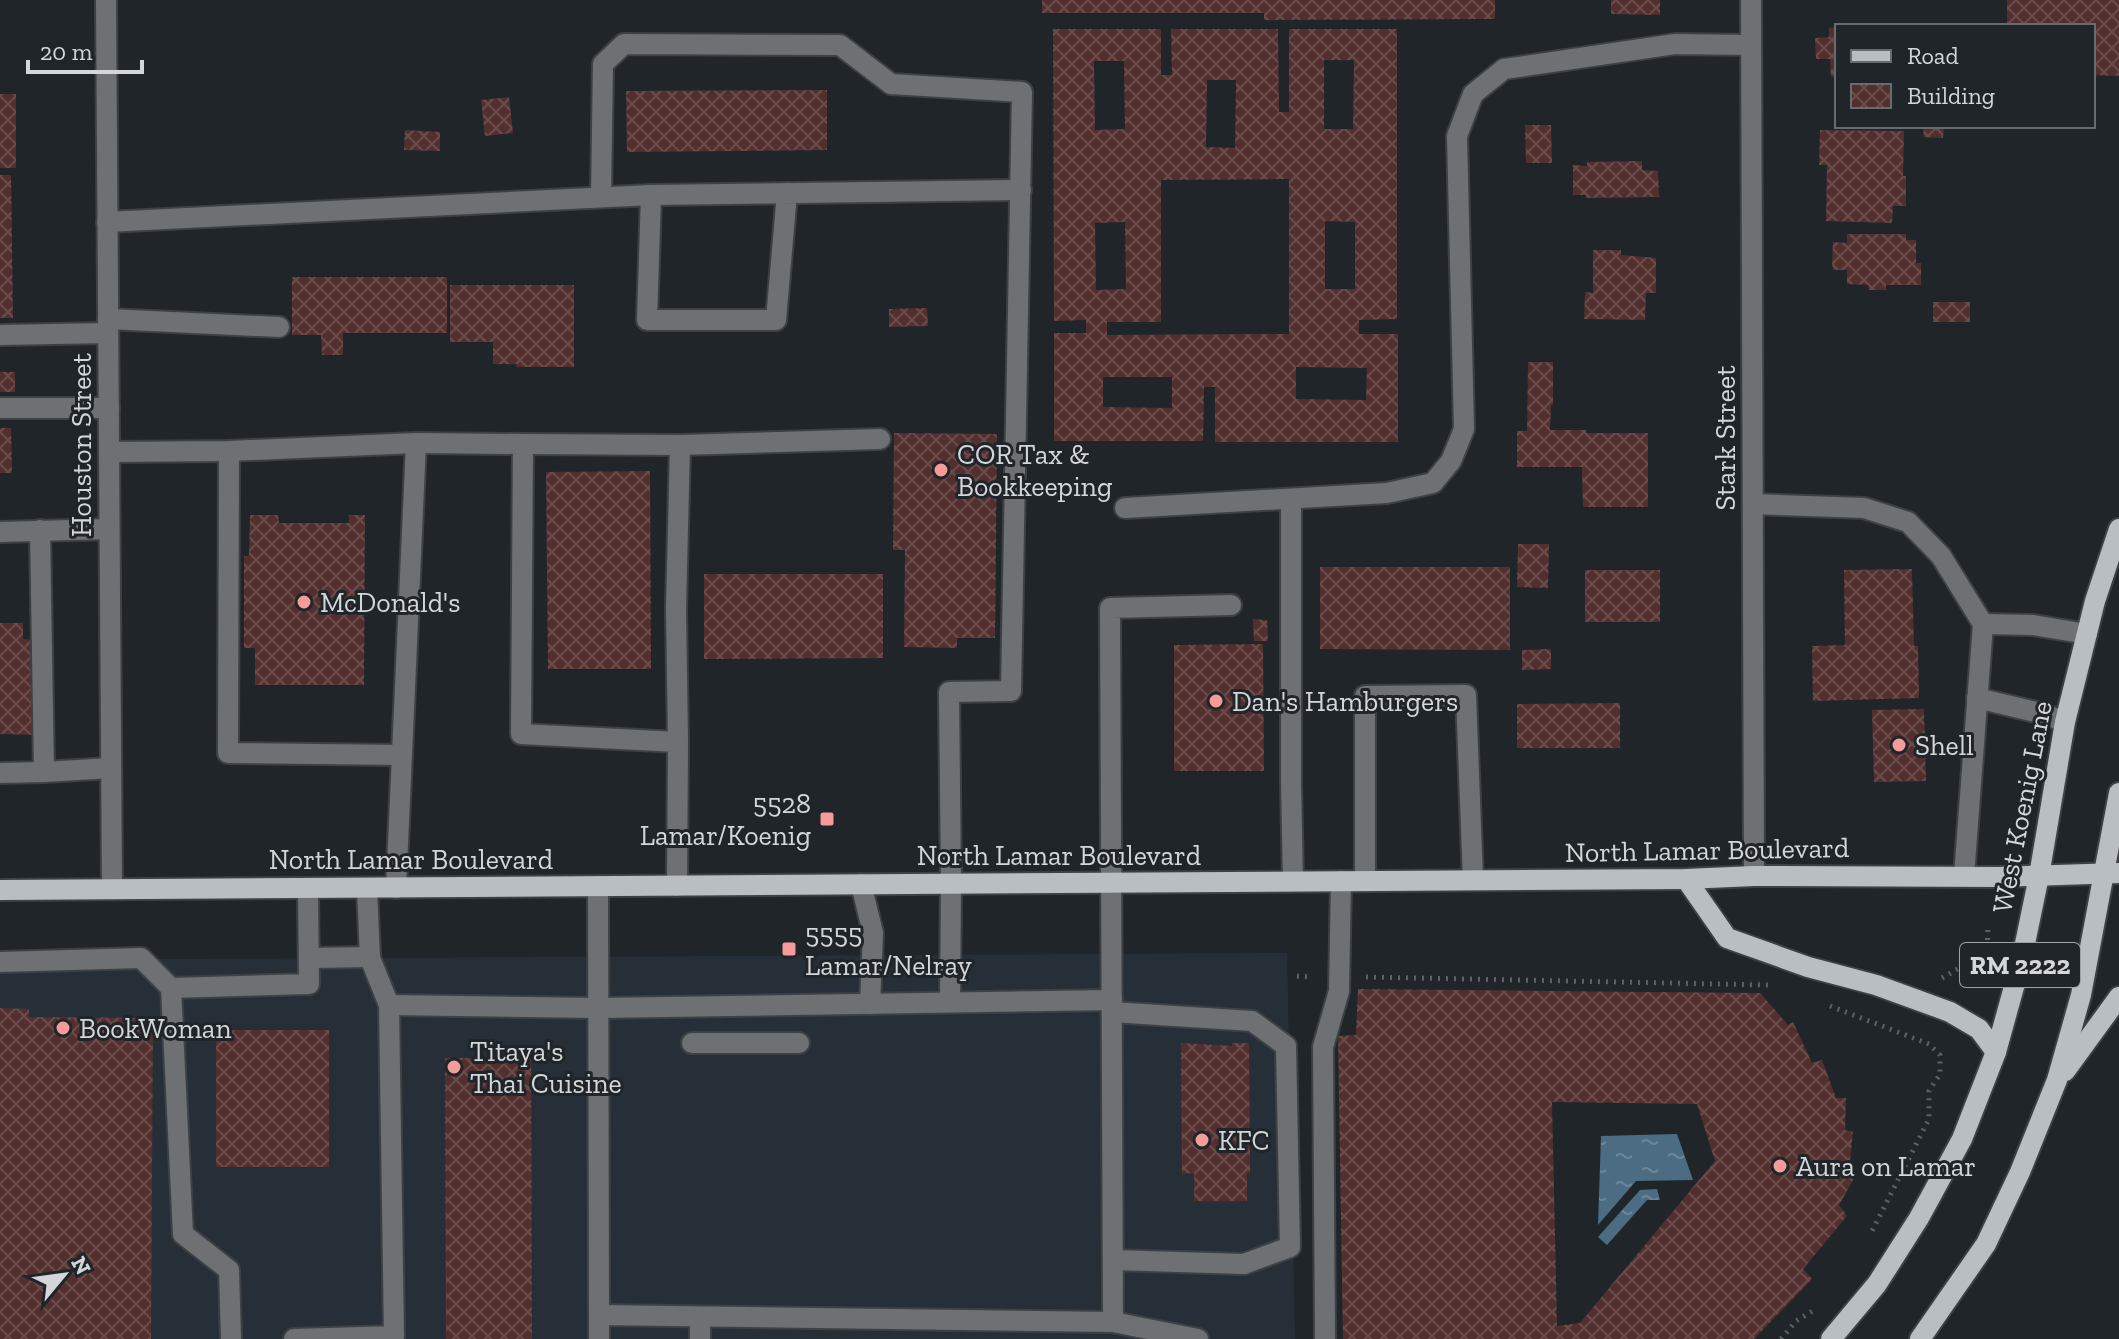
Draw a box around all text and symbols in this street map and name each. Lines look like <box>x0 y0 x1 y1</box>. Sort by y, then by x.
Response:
scale bar <box>28 24 142 74</box>
legend <box>1835 24 2095 128</box>
text: 20 m <box>40 37 93 66</box>
text: Road <box>1907 41 1959 70</box>
text: Building <box>1907 81 1995 110</box>
street label: Houston Street <box>65 353 98 537</box>
street label: Stark Street <box>1709 365 1742 511</box>
place label: COR Tax & Bookkeeping <box>957 438 1112 503</box>
marker: COR Tax & Bookkeeping <box>932 461 950 479</box>
place label: McDonald's <box>320 586 460 619</box>
marker: McDonald's <box>295 593 313 611</box>
place label: Dan's Hamburgers <box>1232 685 1458 718</box>
marker: Dan's Hamburgers <box>1207 692 1225 710</box>
street label: West Koenig Lane <box>1985 698 2059 916</box>
place label: Shell <box>1915 729 1974 762</box>
marker: Shell <box>1890 736 1908 754</box>
place label: 5528 Lamar/Koenig <box>640 787 811 852</box>
marker: 5528 Lamar/Koenig <box>818 810 836 828</box>
street label: North Lamar Boulevard <box>1564 831 1850 869</box>
street label: North Lamar Boulevard <box>917 839 1201 872</box>
street label: North Lamar Boulevard <box>269 843 553 876</box>
place label: 5555 Lamar/Nelray <box>805 917 973 982</box>
marker: 5555 Lamar/Nelray <box>780 940 798 958</box>
road number: RM 2222 <box>1960 943 2080 987</box>
place label: BookWoman <box>79 1012 231 1045</box>
marker: BookWoman <box>54 1019 72 1037</box>
place label: Titaya's Thai Cuisine <box>470 1035 622 1100</box>
marker: Titaya's Thai Cuisine <box>445 1058 463 1076</box>
place label: KFC <box>1218 1124 1270 1157</box>
marker: KFC <box>1193 1131 1211 1149</box>
place label: Aura on Lamar <box>1796 1150 1976 1183</box>
marker: Aura on Lamar <box>1771 1157 1789 1175</box>
north arrow <box>24 1235 104 1315</box>
text: N <box>65 1252 97 1280</box>

